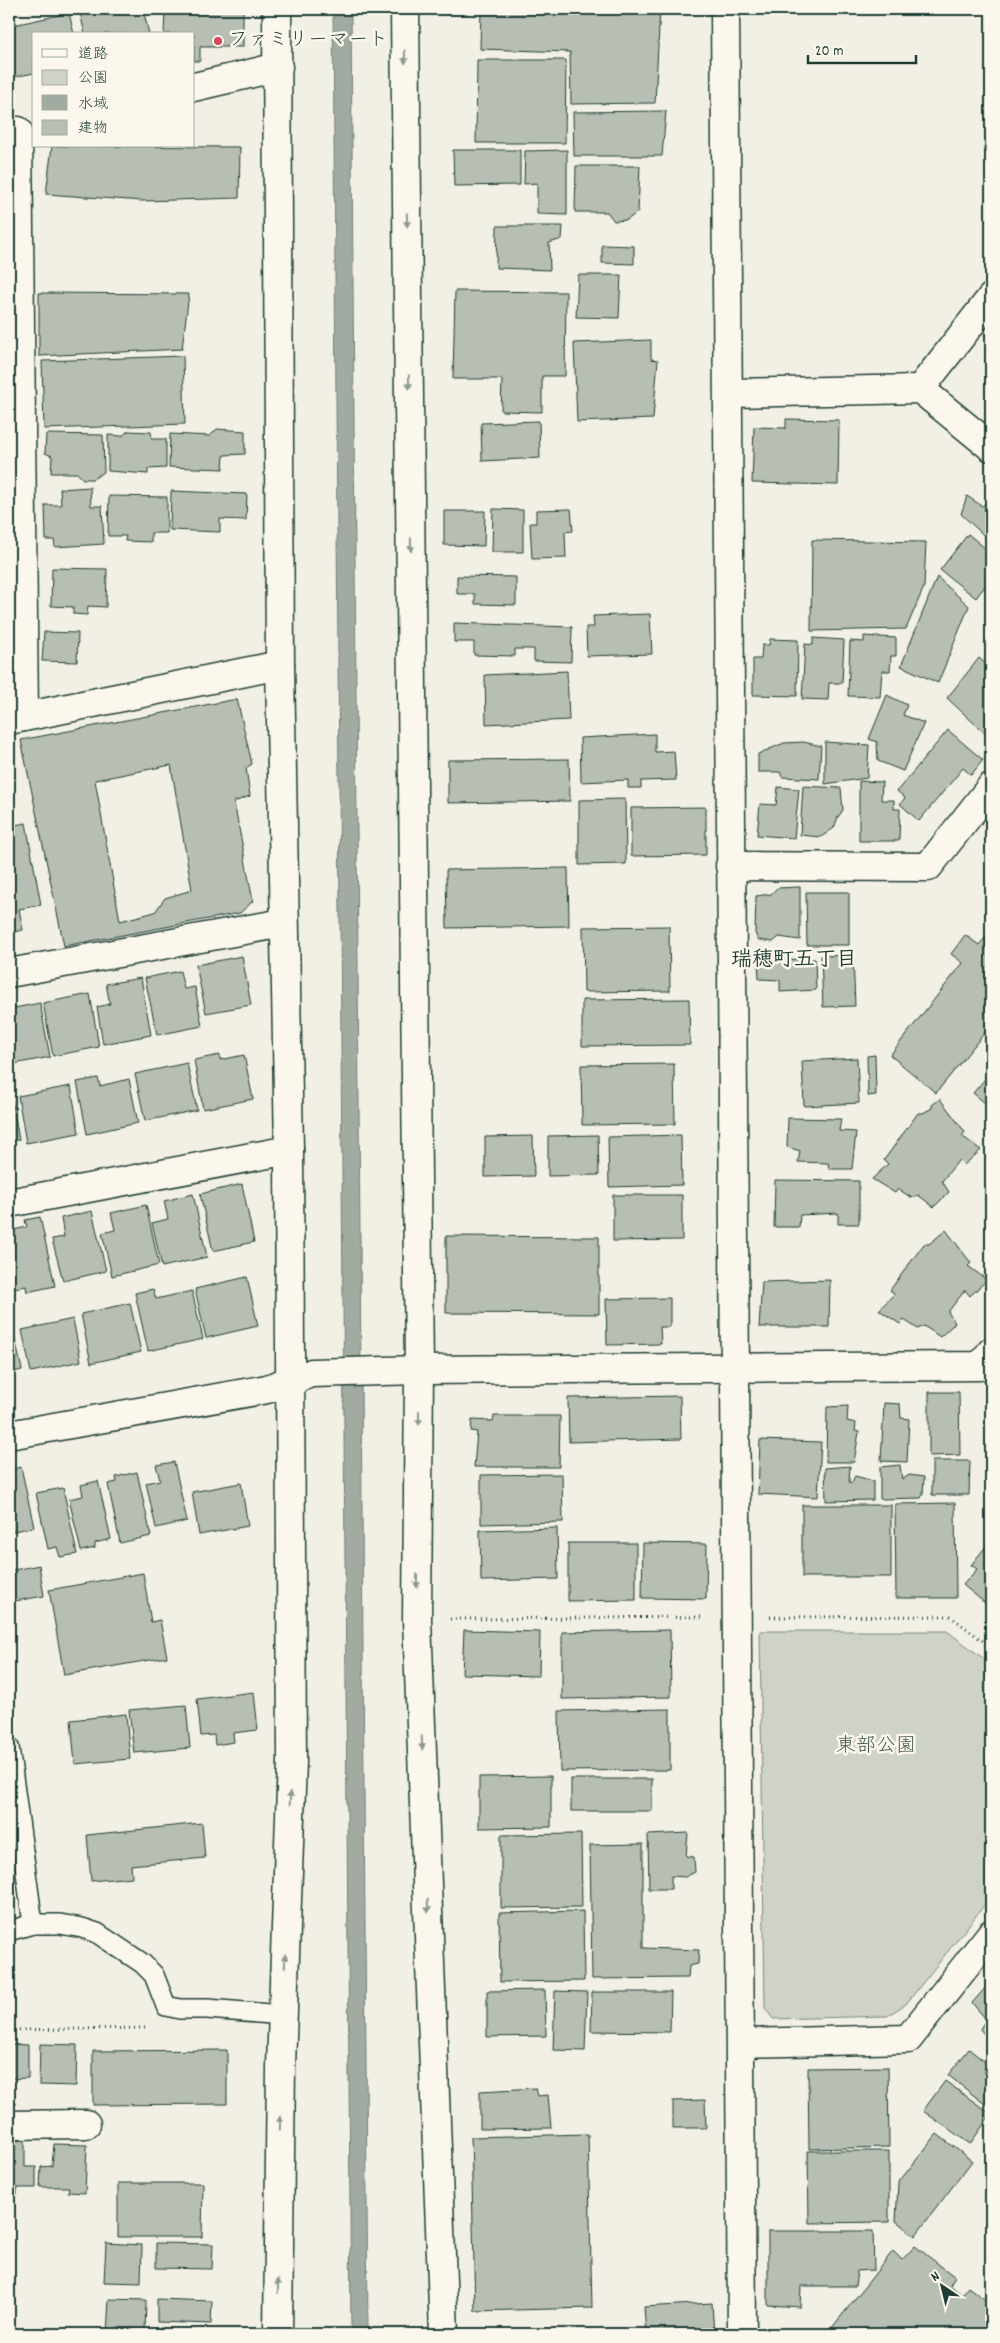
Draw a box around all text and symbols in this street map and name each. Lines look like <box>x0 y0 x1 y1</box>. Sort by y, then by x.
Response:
place label: ファミリーマート <box>228 27 388 55</box>
legend <box>32 32 195 148</box>
scale bar <box>808 32 915 64</box>
marker: ファミリーマート <box>212 35 224 47</box>
text: 20 m <box>815 41 843 63</box>
text: 道路 <box>78 44 108 66</box>
one-way arrow <box>401 50 409 66</box>
text: 公園 <box>78 68 108 90</box>
text: 水域 <box>78 94 108 116</box>
text: 建物 <box>78 118 108 140</box>
one-way arrow <box>403 212 411 228</box>
one-way arrow <box>405 375 413 391</box>
one-way arrow <box>407 537 415 553</box>
district label: 瑞穂町五丁目 <box>731 946 857 976</box>
one-way arrow <box>415 1411 423 1427</box>
one-way arrow <box>413 1573 421 1589</box>
park label: 東部公園 <box>836 1733 916 1761</box>
one-way arrow <box>418 1736 426 1752</box>
one-way arrow <box>287 1790 295 1806</box>
one-way arrow <box>424 1898 432 1914</box>
one-way arrow <box>281 1952 289 1968</box>
one-way arrow <box>276 2115 284 2131</box>
north arrow <box>918 2260 968 2310</box>
text: N <box>927 2267 944 2287</box>
one-way arrow <box>274 2277 282 2293</box>

